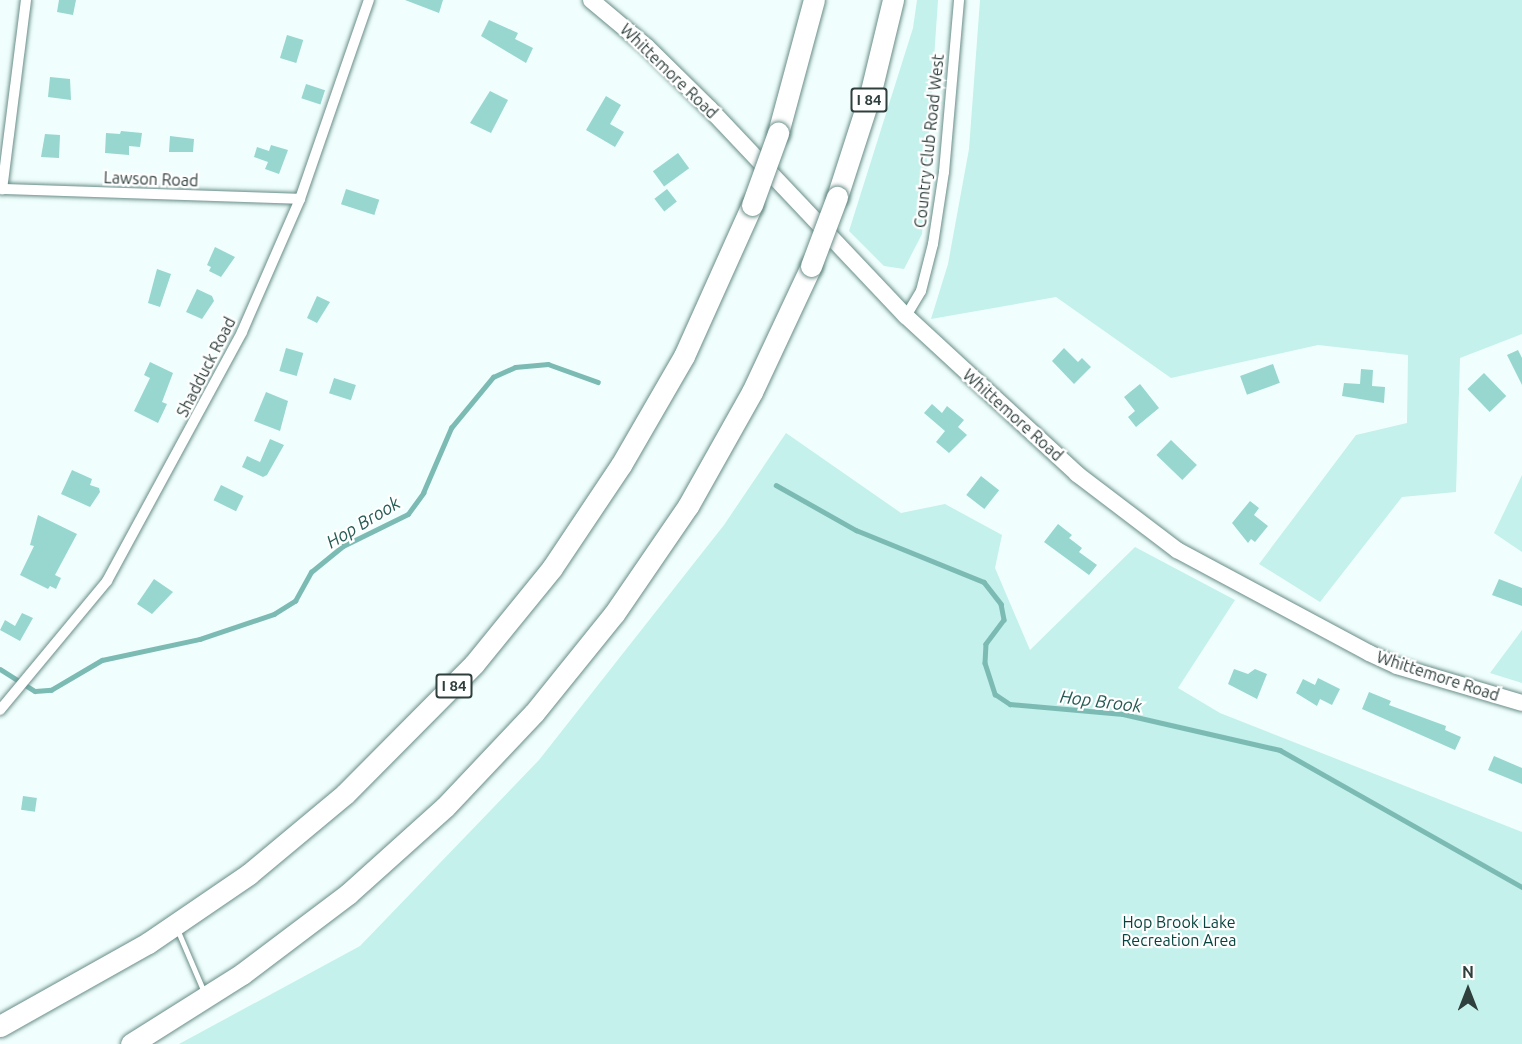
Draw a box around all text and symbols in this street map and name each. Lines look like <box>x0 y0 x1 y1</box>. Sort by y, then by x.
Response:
street label: Whittemore Road <box>616 20 722 122</box>
street label: Country Club Road West <box>910 53 948 229</box>
road number: I 84 <box>850 88 888 112</box>
street label: Lawson Road <box>103 168 199 190</box>
street label: Shadduck Road <box>173 314 239 420</box>
street label: Whittemore Road <box>959 365 1067 465</box>
water label: Hop Brook <box>322 492 404 552</box>
street label: Whittemore Road <box>1374 647 1502 705</box>
road number: I 84 <box>434 674 474 698</box>
water label: Hop Brook <box>1059 685 1143 717</box>
park label: Hop Brook Lake Recreation Area <box>1121 912 1237 950</box>
north arrow <box>1438 960 1498 1020</box>
text: N <box>1462 963 1474 981</box>

